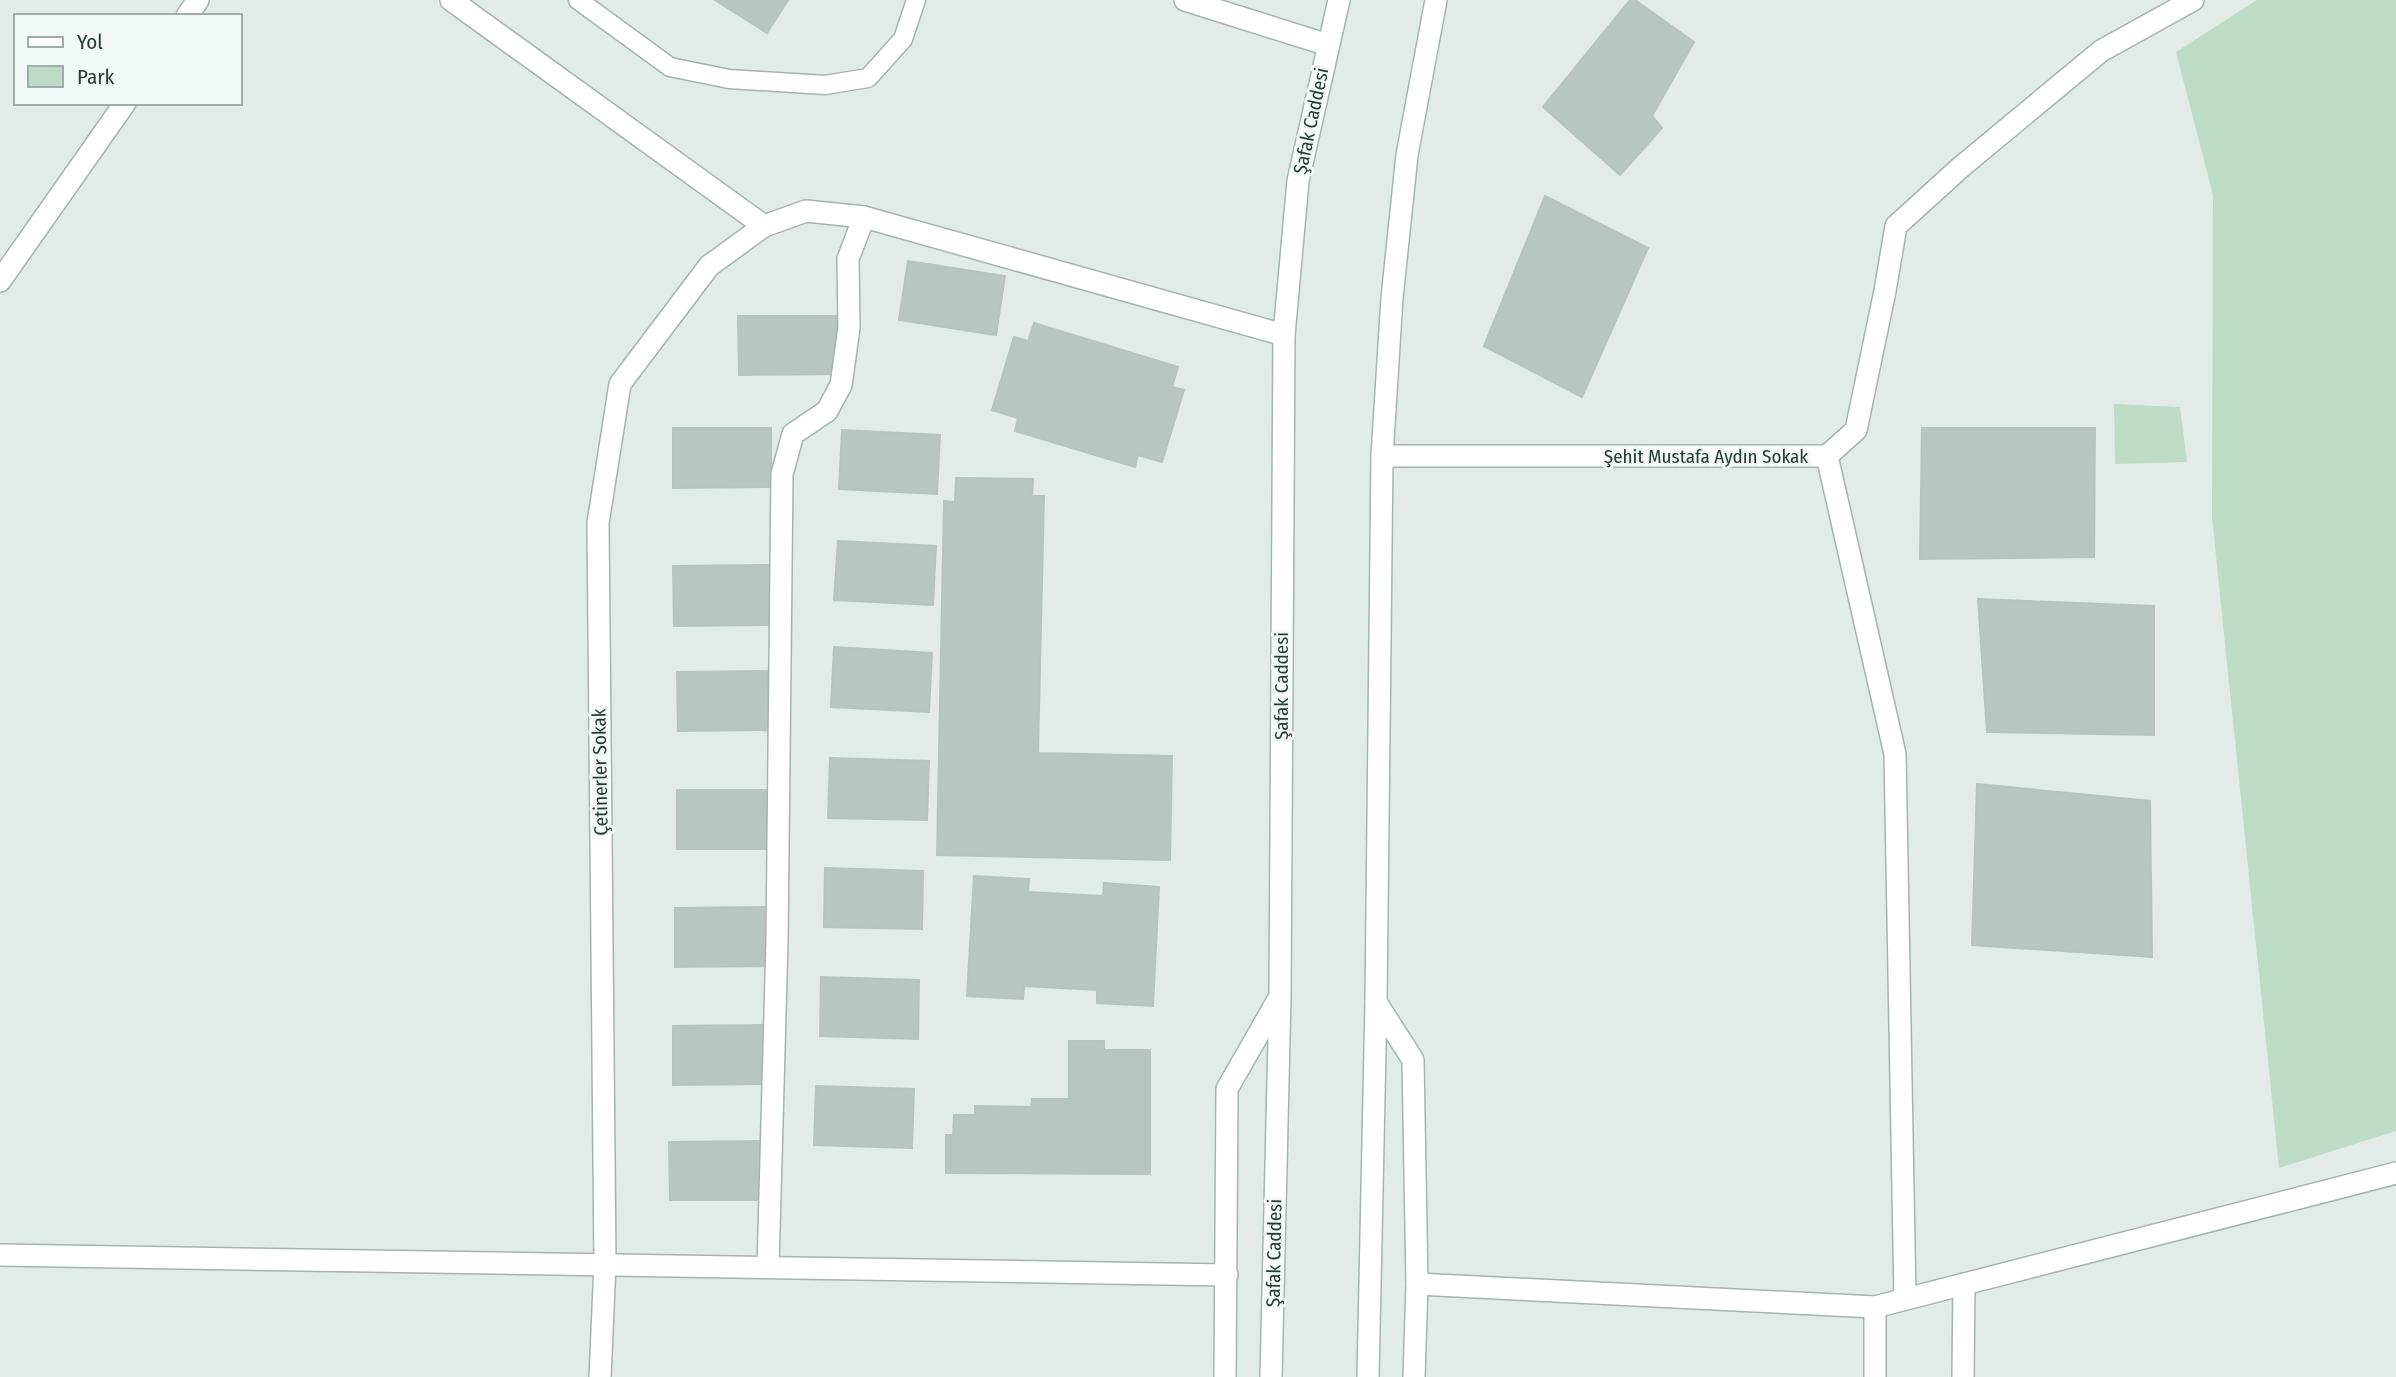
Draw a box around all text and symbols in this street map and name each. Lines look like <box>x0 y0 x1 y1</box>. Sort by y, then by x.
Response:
legend <box>14 14 242 105</box>
text: Yol <box>77 29 103 55</box>
text: Park <box>77 64 115 90</box>
street label: Şafak Caddesi <box>1289 66 1333 176</box>
street label: Şehit Mustafa Aydın Sokak <box>1604 445 1808 468</box>
street label: Şafak Caddesi <box>1270 632 1293 740</box>
street label: Çetinerler Sokak <box>587 708 613 836</box>
street label: Şafak Caddesi <box>1262 1199 1286 1307</box>

